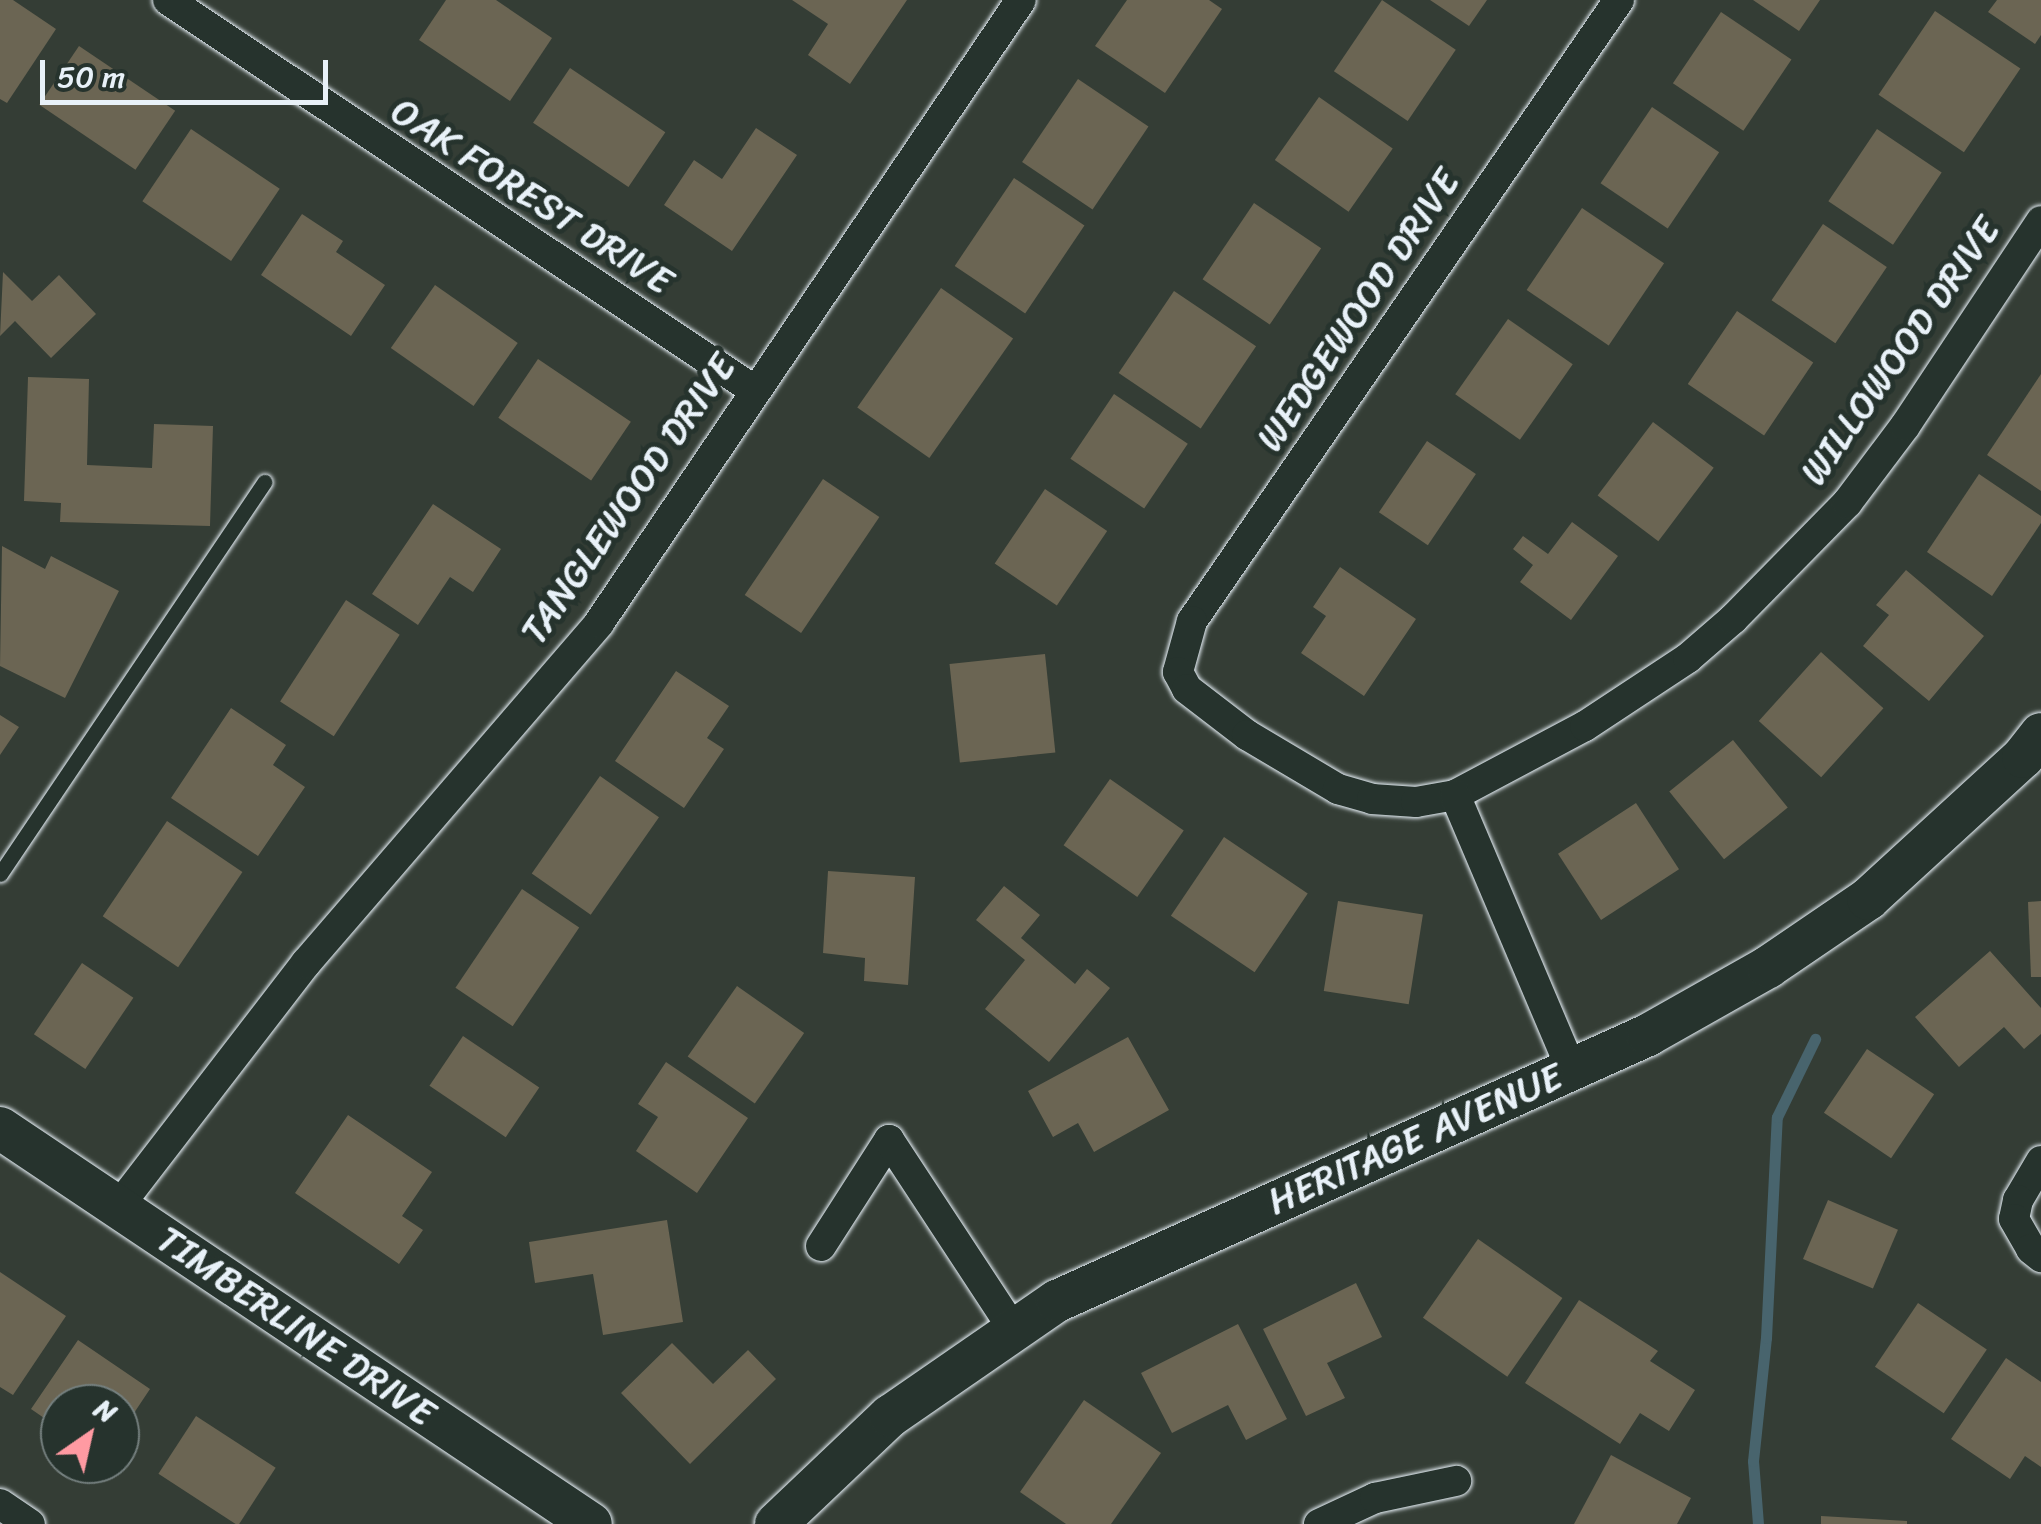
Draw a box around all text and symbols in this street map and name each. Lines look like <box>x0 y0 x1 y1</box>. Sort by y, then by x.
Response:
scale bar <box>45 40 332 102</box>
text: 50 m <box>57 50 125 104</box>
street label: OAK FOREST DRIVE <box>382 88 682 304</box>
street label: WEDGEWOOD DRIVE <box>1246 159 1470 461</box>
street label: WILLOWOOD DRIVE <box>1790 207 2010 495</box>
street label: TANGLEWOOD DRIVE <box>510 344 746 654</box>
street label: HERITAGE AVENUE <box>1261 1054 1569 1224</box>
street label: TIMBERLINE DRIVE <box>147 1215 445 1437</box>
north arrow <box>40 1384 140 1484</box>
text: N <box>84 1385 128 1436</box>

